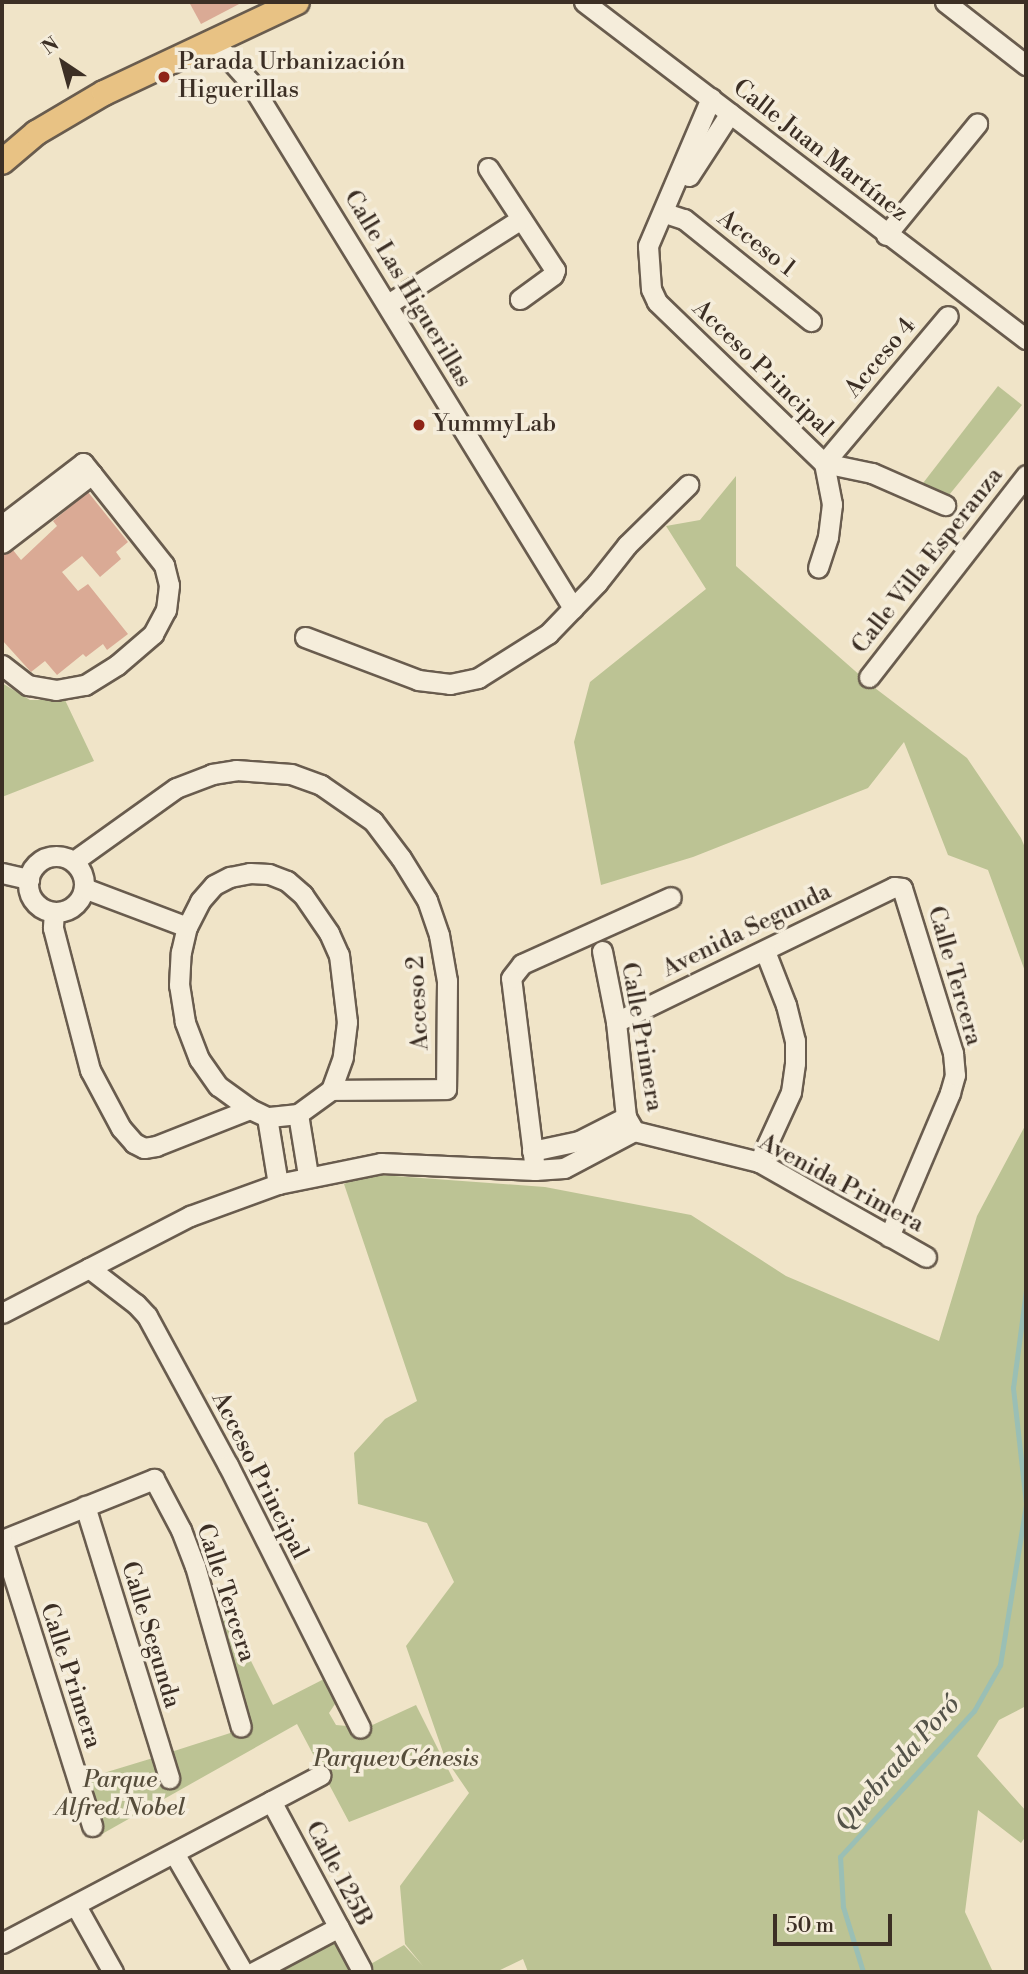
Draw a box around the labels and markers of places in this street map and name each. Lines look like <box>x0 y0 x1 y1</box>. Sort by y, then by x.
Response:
place label: Parada Urbanización Higuerillas <box>178 49 405 105</box>
marker: Parada Urbanización Higuerillas <box>156 69 172 85</box>
place label: YummyLab <box>433 411 556 439</box>
marker: YummyLab <box>411 417 427 433</box>

